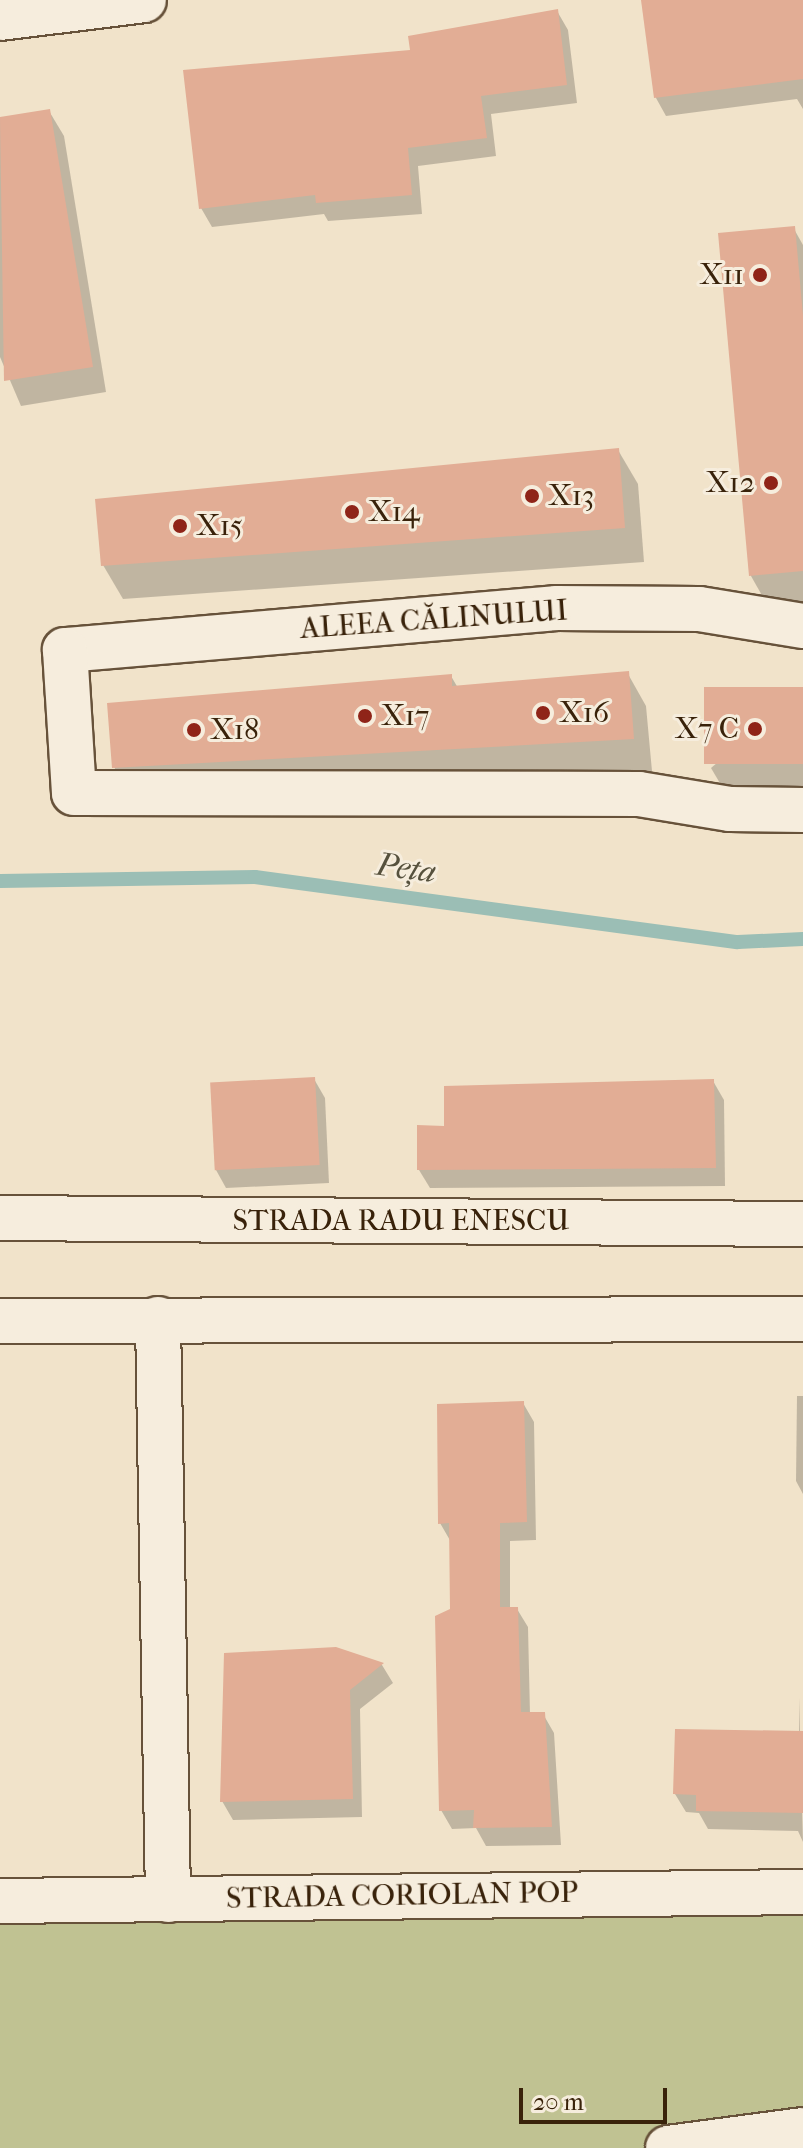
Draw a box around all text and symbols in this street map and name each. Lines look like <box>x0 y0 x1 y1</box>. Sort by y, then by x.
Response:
place label: X11 <box>699 257 744 293</box>
marker: X11 <box>751 266 769 284</box>
place label: X12 <box>705 465 755 501</box>
marker: X12 <box>762 474 780 492</box>
place label: X13 <box>548 478 594 514</box>
marker: X13 <box>523 487 541 505</box>
place label: X14 <box>368 494 420 530</box>
marker: X14 <box>343 503 361 521</box>
place label: X15 <box>196 508 243 544</box>
marker: X15 <box>171 517 189 535</box>
street label: ALEEA CĂLINULUI <box>299 593 569 647</box>
place label: X16 <box>559 695 609 731</box>
place label: X17 <box>381 698 430 734</box>
marker: X16 <box>534 704 552 722</box>
marker: X17 <box>356 707 374 725</box>
place label: X7 C <box>675 711 739 747</box>
place label: X18 <box>210 712 259 748</box>
marker: X7 C <box>746 720 764 738</box>
marker: X18 <box>185 721 203 739</box>
water label: Peța <box>374 846 438 892</box>
street label: STRADA RADU ENESCU <box>233 1203 569 1239</box>
street label: STRADA CORIOLAN POP <box>226 1875 578 1917</box>
scale bar <box>523 2072 671 2122</box>
text: 20 m <box>533 2088 584 2116</box>

